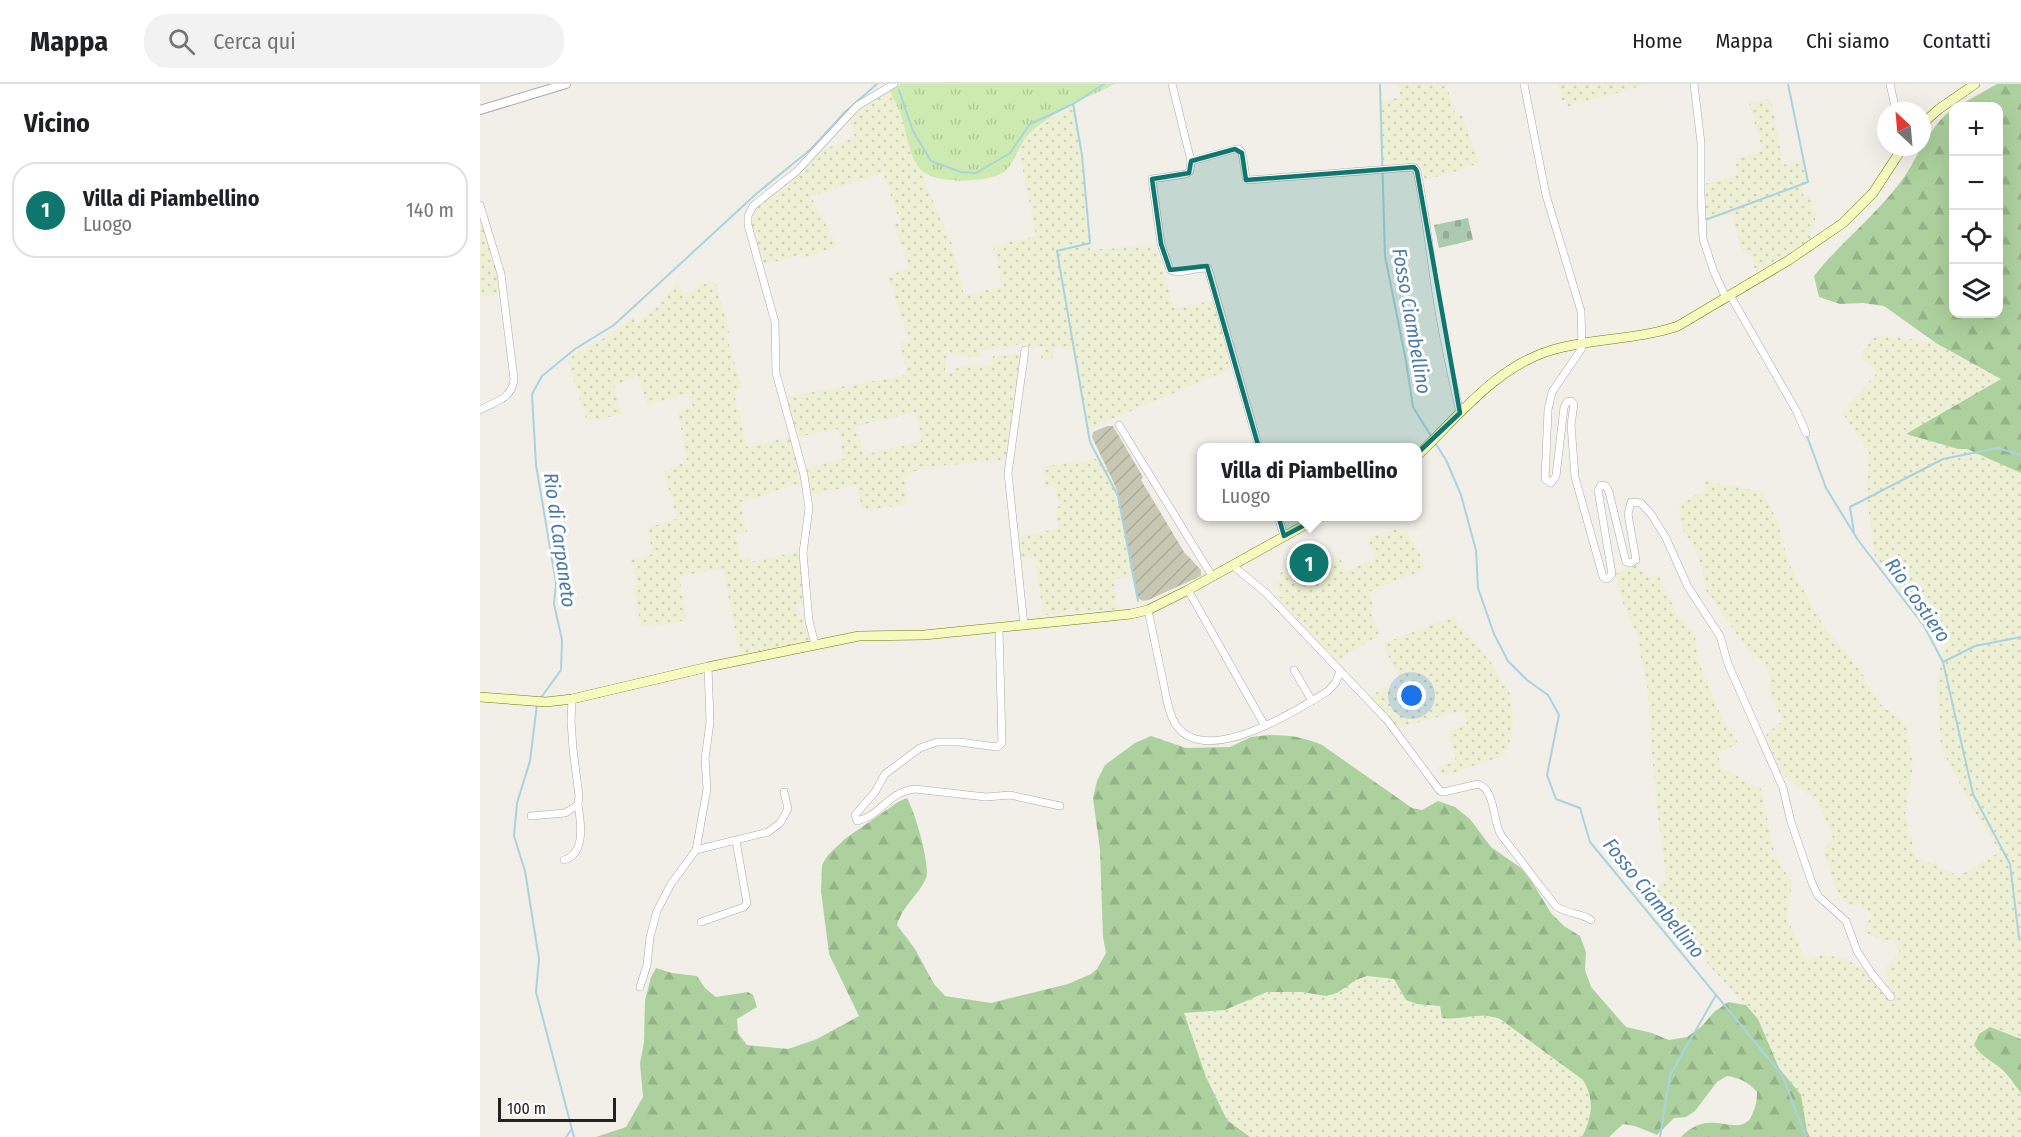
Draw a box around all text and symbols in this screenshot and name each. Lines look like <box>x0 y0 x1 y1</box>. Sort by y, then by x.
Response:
search box <box>144 14 564 68</box>
text: Mappa <box>30 25 108 58</box>
icon: search <box>165 25 198 58</box>
text: Cerca qui <box>213 28 296 55</box>
text: Home <box>1632 28 1682 54</box>
text: Mappa <box>1715 28 1773 54</box>
text: Chi siamo <box>1806 28 1890 54</box>
text: Contatti <box>1923 28 1991 54</box>
north arrow <box>1877 102 1931 156</box>
map controls <box>1949 102 2003 318</box>
button: + <box>1949 102 2003 156</box>
text: Vicino <box>24 108 90 139</box>
button: − <box>1949 156 2003 210</box>
text: Villa di Piambellino <box>83 185 259 212</box>
text: 1 <box>41 198 50 222</box>
text: 140 m <box>406 198 454 222</box>
button: locate <box>1949 210 2003 264</box>
text: Luogo <box>83 212 132 236</box>
water label: Fosso Ciambellino <box>1387 246 1437 396</box>
button: layers <box>1949 264 2003 318</box>
popup <box>1197 443 1422 521</box>
text: Villa di Piambellino <box>1221 457 1398 484</box>
water label: Rio di Carpaneto <box>539 471 581 609</box>
text: Luogo <box>1221 484 1270 508</box>
pin: 1 <box>1290 540 1328 586</box>
water label: Rio Costiero <box>1880 553 1956 647</box>
your location <box>1397 681 1426 710</box>
water label: Fosso Ciambellino <box>1598 833 1710 963</box>
scale bar <box>498 1095 616 1122</box>
text: 100 m <box>507 1099 546 1118</box>

